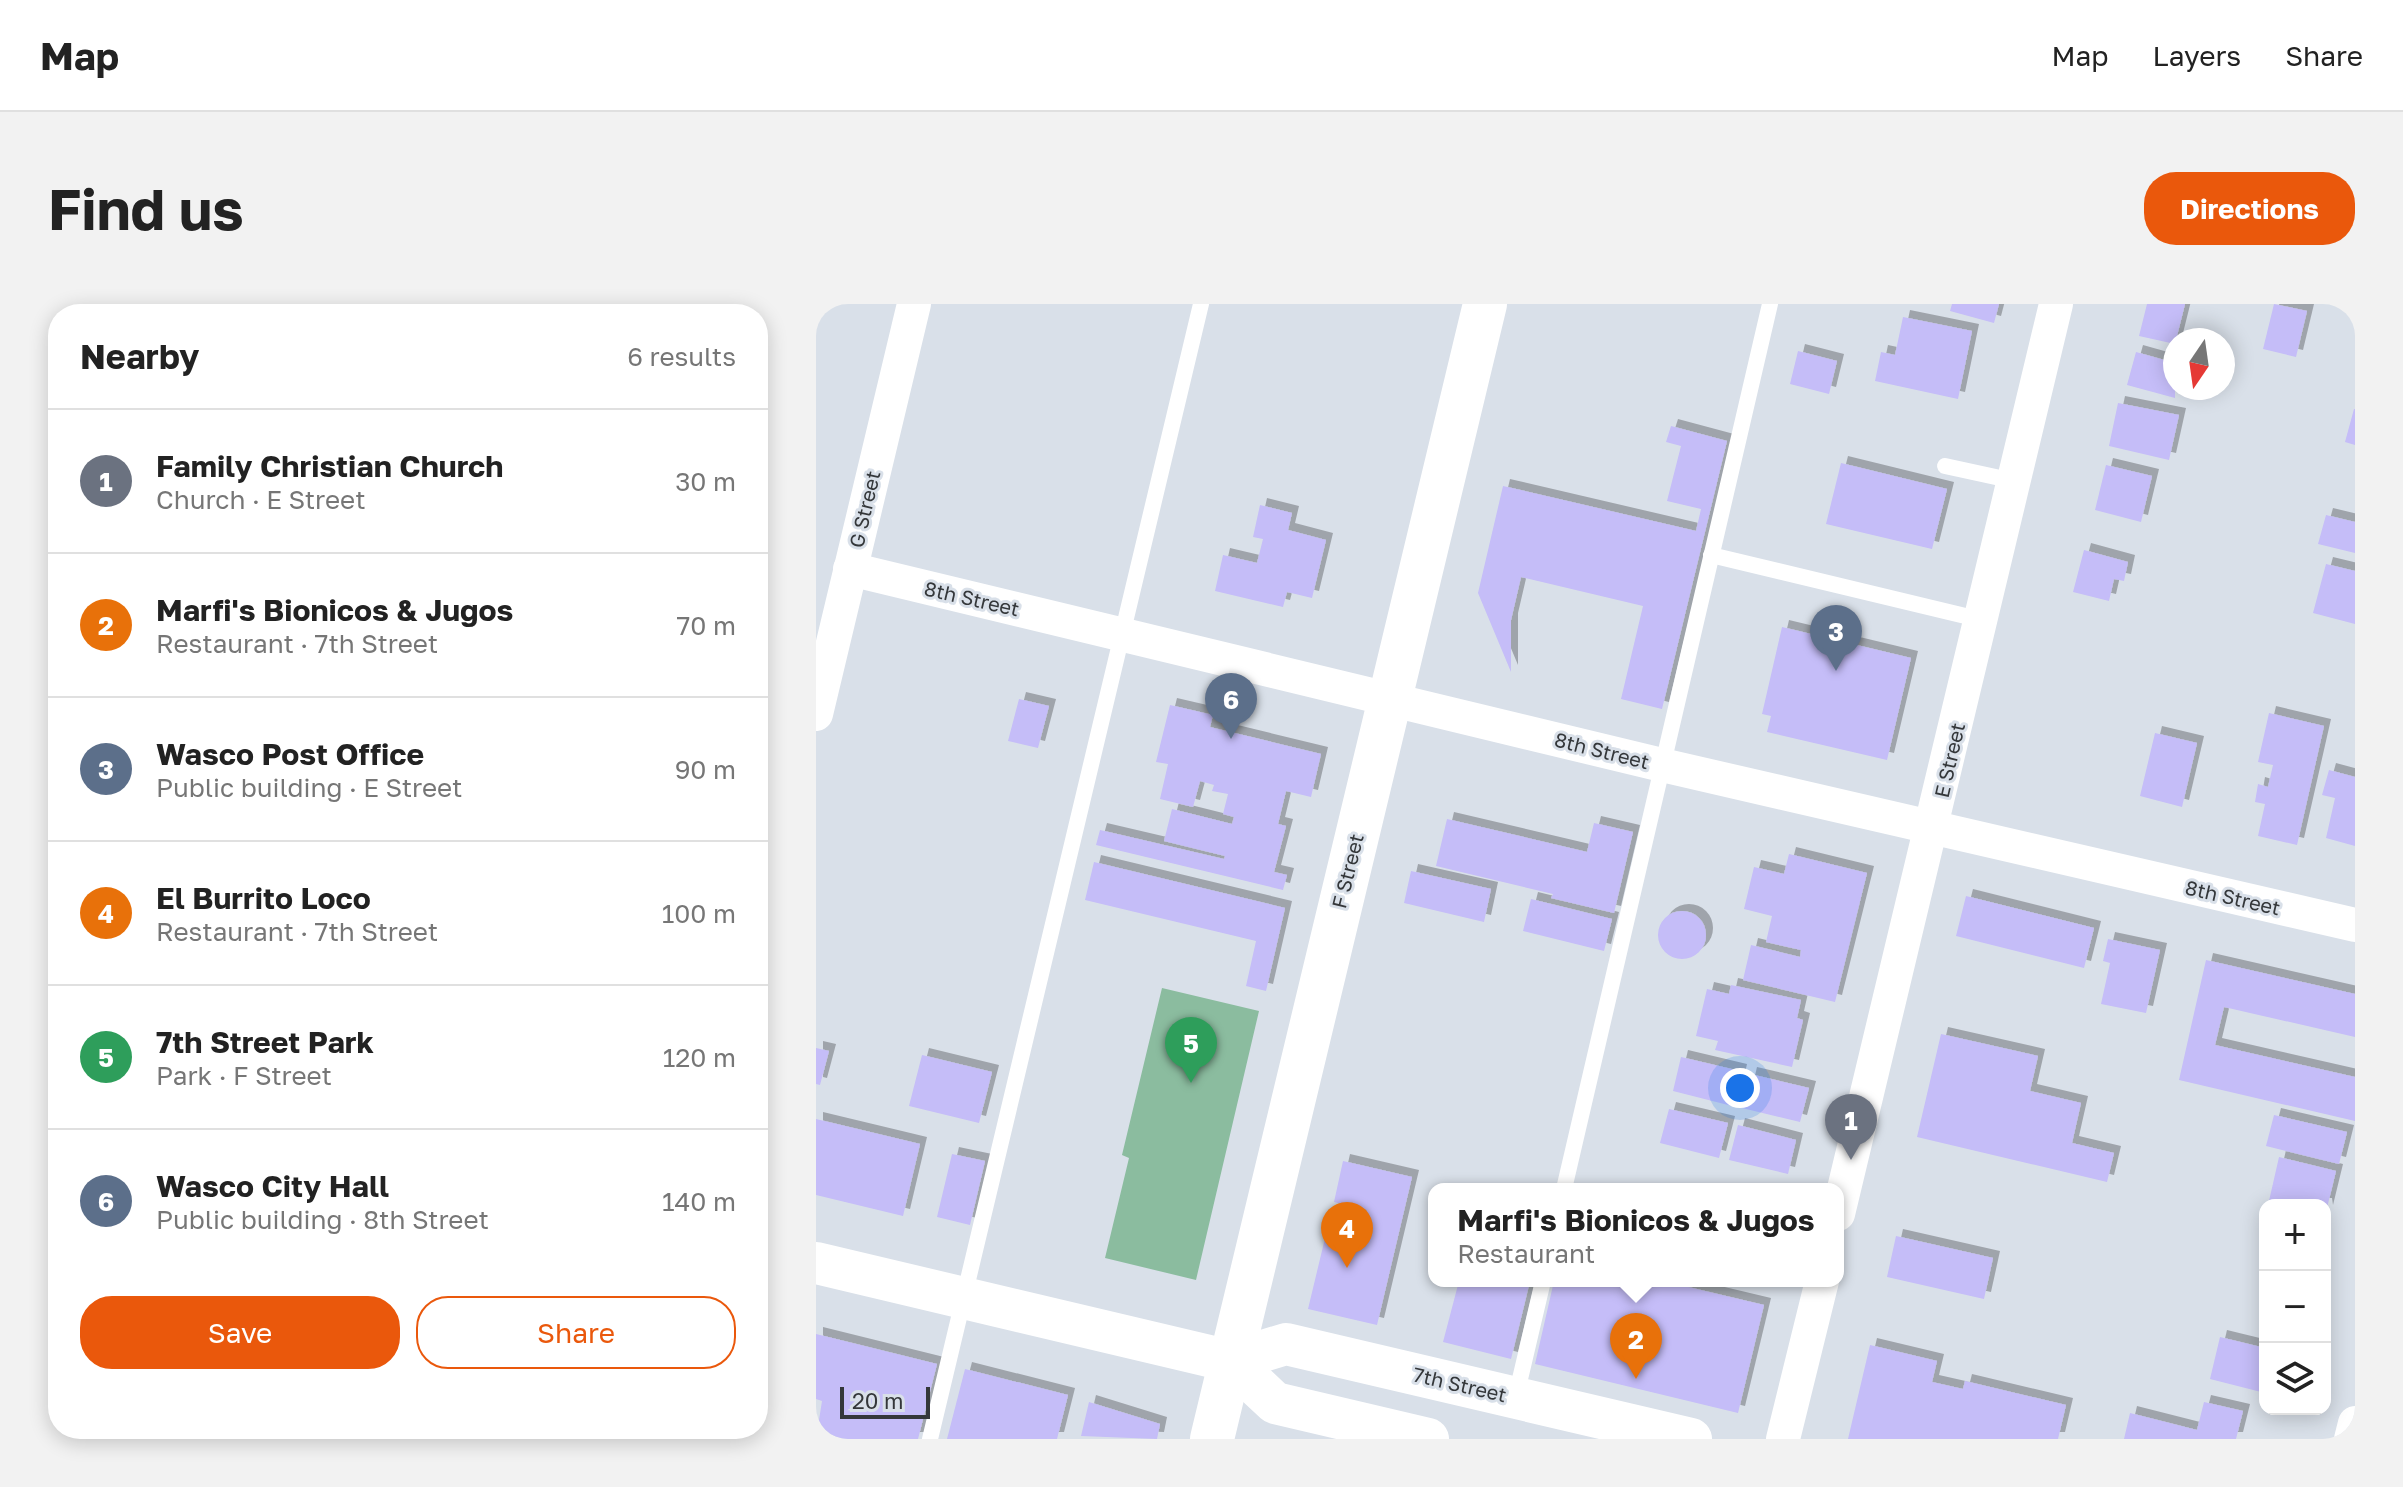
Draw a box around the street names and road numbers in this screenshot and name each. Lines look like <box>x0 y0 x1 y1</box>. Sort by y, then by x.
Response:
street label: G Street <box>843 468 885 550</box>
street label: 8th Street <box>922 575 1022 621</box>
street label: E Street <box>1929 720 1969 800</box>
street label: 8th Street <box>1552 727 1652 773</box>
street label: F Street <box>1326 831 1368 911</box>
street label: 8th Street <box>2183 874 2283 920</box>
street label: 7th Street <box>1411 1362 1509 1406</box>

